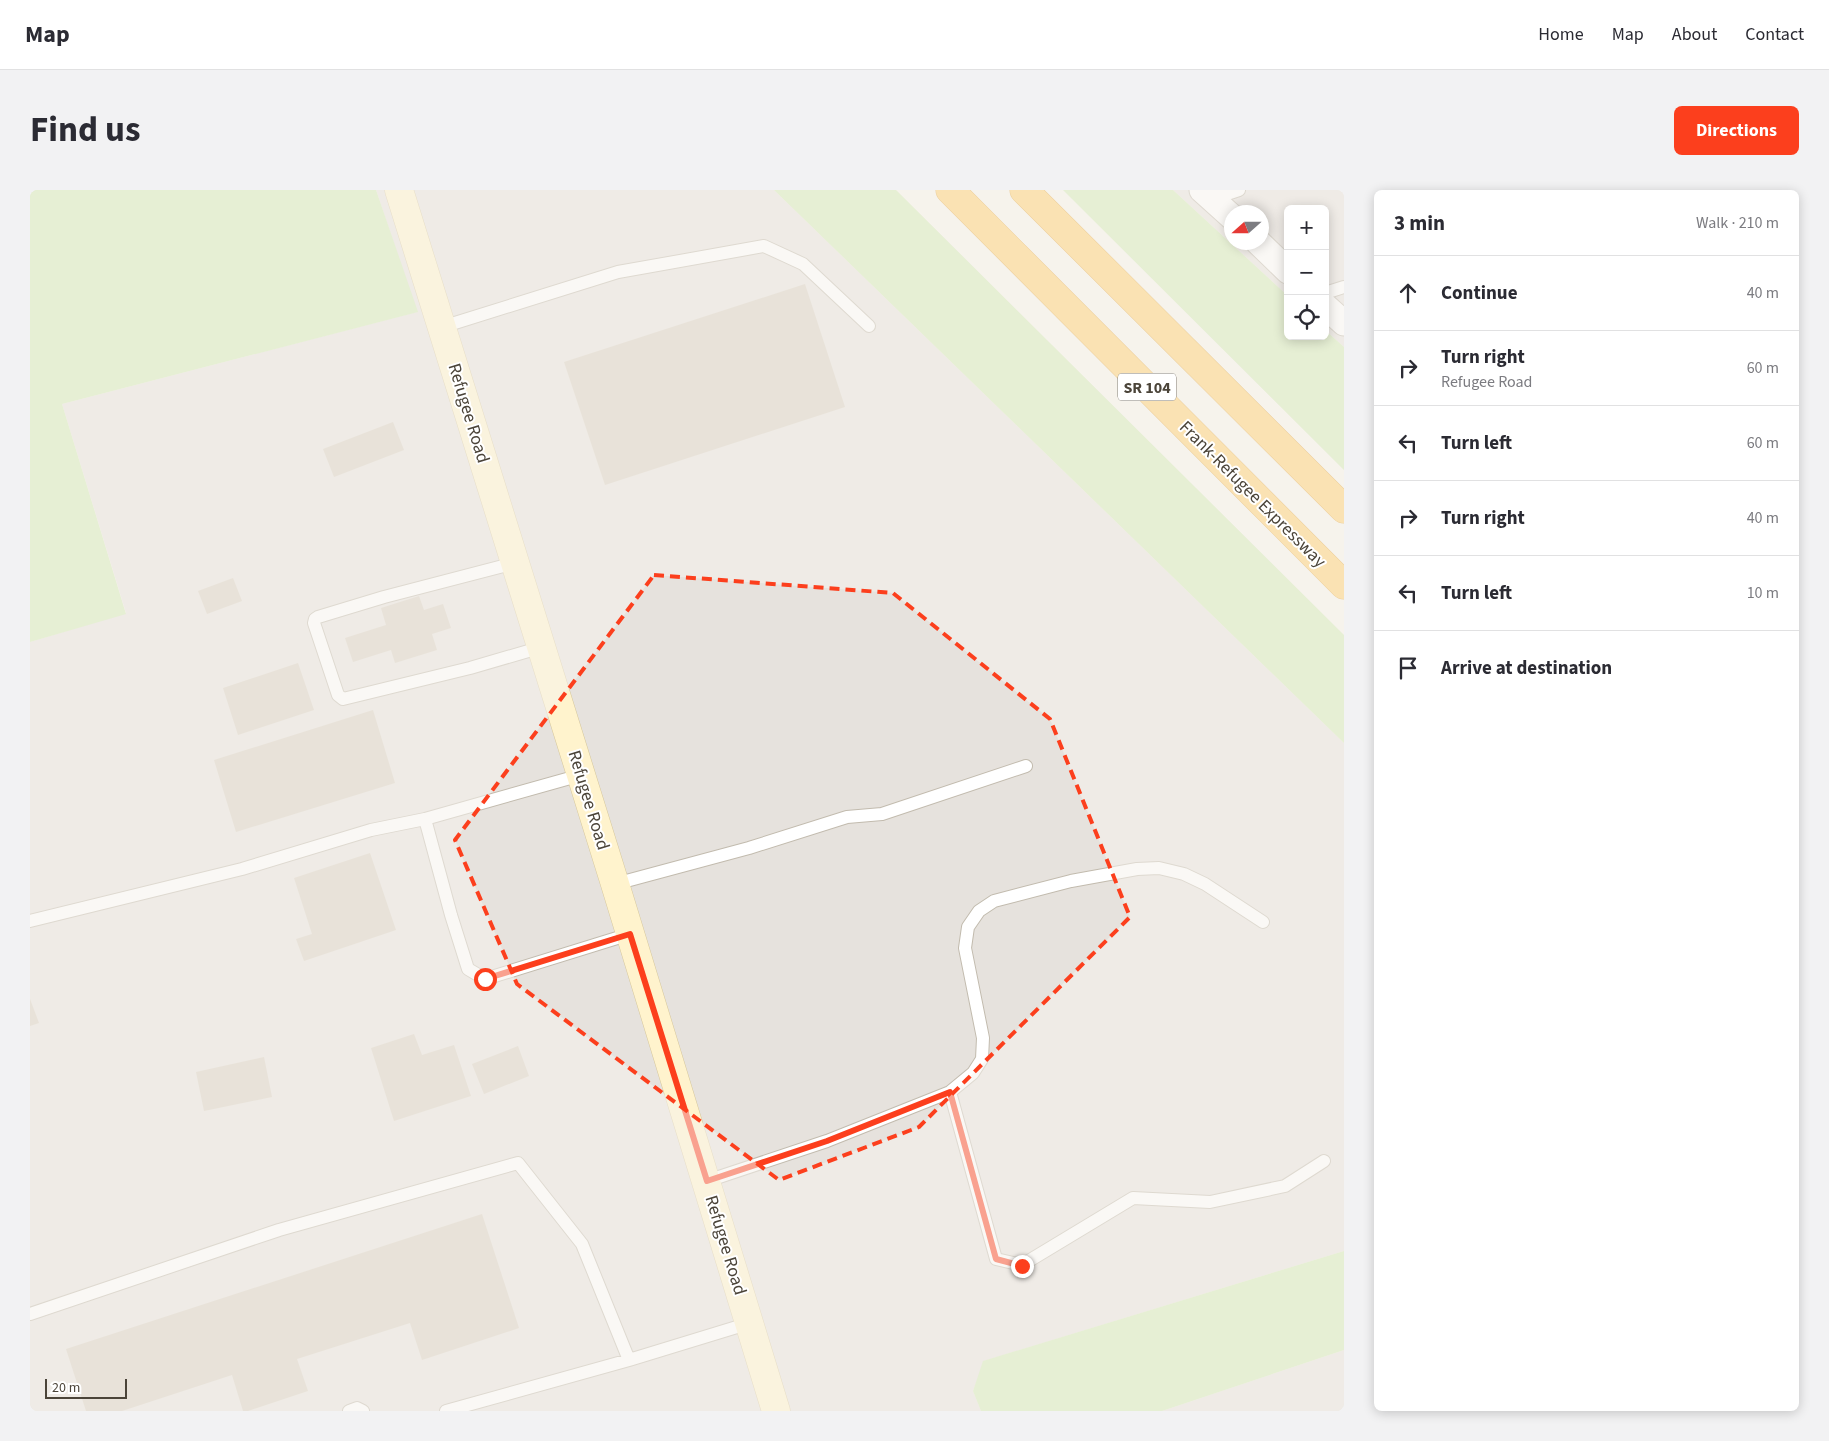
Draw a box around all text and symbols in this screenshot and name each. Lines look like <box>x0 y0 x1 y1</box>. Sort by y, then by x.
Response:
text: Map <box>25 17 70 52</box>
text: Home <box>1538 22 1584 47</box>
text: Map <box>1612 22 1644 47</box>
text: About <box>1672 22 1717 47</box>
text: Contact <box>1745 22 1804 47</box>
text: Find us <box>30 105 140 155</box>
button: Directions <box>1674 106 1799 155</box>
north arrow <box>1224 205 1269 250</box>
map controls <box>1284 205 1329 340</box>
button: + <box>1284 205 1329 250</box>
text: 3 min <box>1394 208 1445 238</box>
text: Walk · 210 m <box>1696 212 1779 234</box>
button: − <box>1284 250 1329 295</box>
icon: ahead <box>1394 279 1422 307</box>
text: Continue <box>1441 280 1518 307</box>
text: 40 m <box>1747 282 1779 304</box>
button: locate <box>1284 295 1329 340</box>
text: Turn right <box>1441 344 1525 371</box>
icon: right <box>1394 354 1422 382</box>
text: 60 m <box>1747 357 1779 379</box>
street label: Refugee Road <box>442 360 496 466</box>
text: Refugee Road <box>1441 371 1532 393</box>
road number: SR 104 <box>1118 373 1176 400</box>
street label: Frank-Refugee Expressway <box>1174 415 1332 574</box>
icon: left <box>1394 429 1422 457</box>
text: Turn left <box>1441 430 1512 457</box>
text: 60 m <box>1747 432 1779 454</box>
icon: right <box>1394 504 1422 532</box>
text: Turn right <box>1441 505 1525 532</box>
text: 40 m <box>1747 507 1779 529</box>
icon: left <box>1394 579 1422 607</box>
text: Turn left <box>1441 580 1512 607</box>
text: 10 m <box>1747 582 1779 604</box>
icon: arrive <box>1394 654 1422 682</box>
text: Arrive at destination <box>1441 655 1612 682</box>
street label: Refugee Road <box>562 747 616 853</box>
route start <box>474 968 497 991</box>
street label: Refugee Road <box>699 1192 753 1298</box>
route end <box>1011 1255 1034 1278</box>
scale bar <box>45 1376 128 1399</box>
text: 20 m <box>52 1378 80 1398</box>

